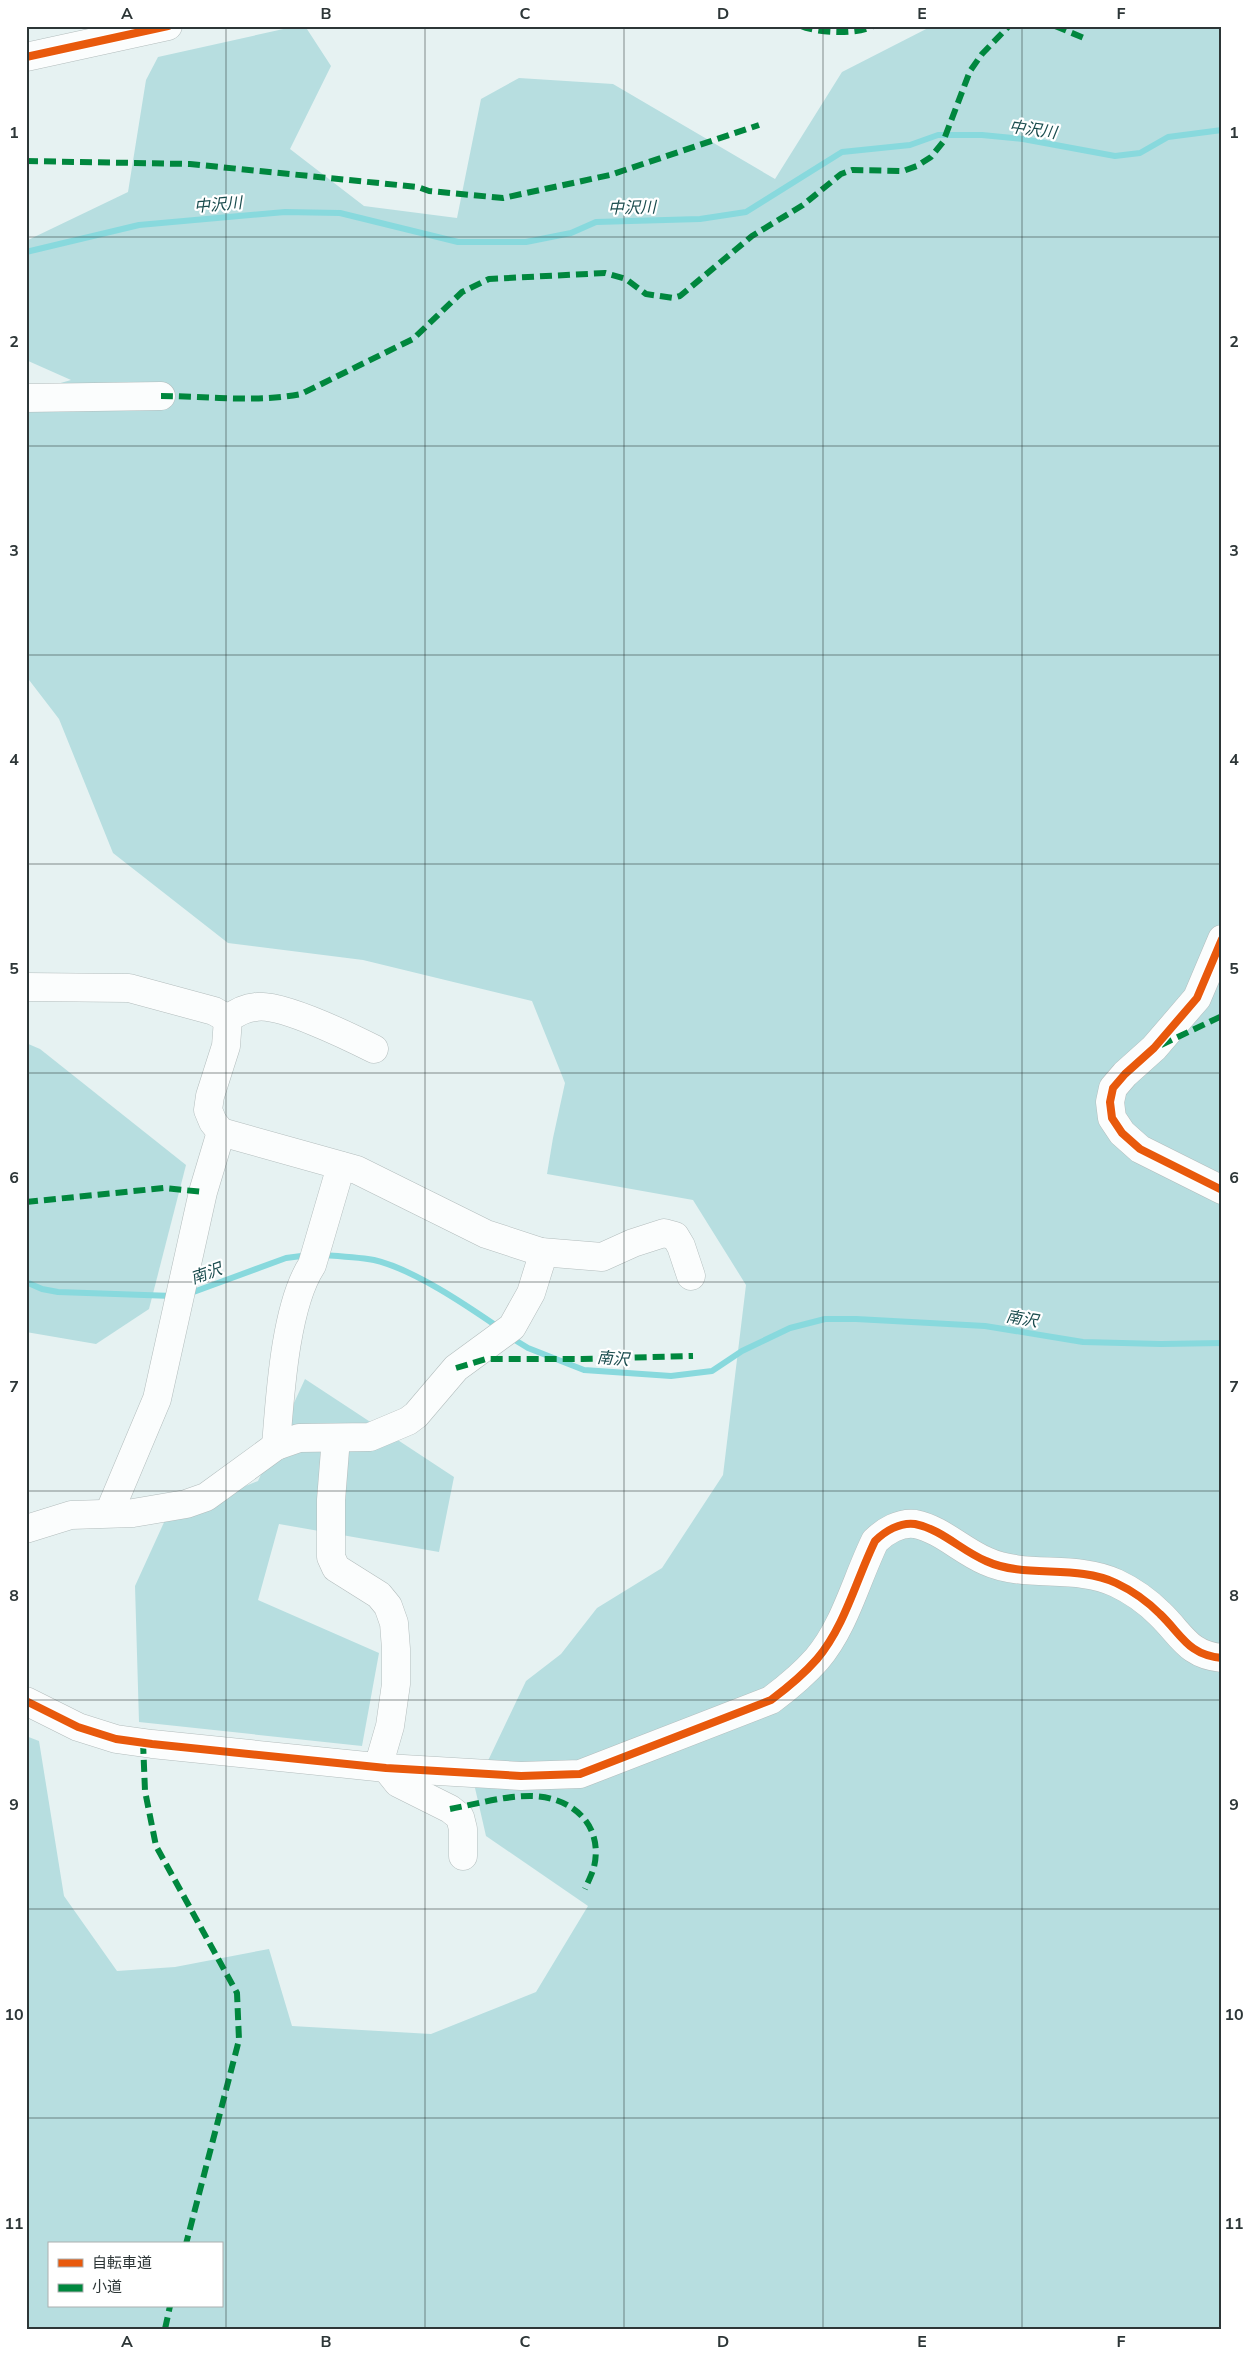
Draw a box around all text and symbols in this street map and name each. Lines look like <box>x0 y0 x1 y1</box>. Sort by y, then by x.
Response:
text: A <box>121 3 133 25</box>
text: B <box>320 3 332 25</box>
text: C <box>520 3 531 25</box>
text: D <box>717 3 729 25</box>
text: E <box>917 3 927 25</box>
text: F <box>1117 3 1126 25</box>
water label: 中沢川 <box>1008 116 1060 145</box>
text: 1 <box>9 122 19 144</box>
text: 1 <box>1229 122 1239 144</box>
water label: 中沢川 <box>193 192 245 218</box>
water label: 中沢川 <box>608 197 658 219</box>
text: 2 <box>9 331 19 353</box>
text: 2 <box>1229 331 1239 353</box>
text: 3 <box>9 540 19 562</box>
text: 3 <box>1229 540 1239 562</box>
text: 4 <box>9 749 19 771</box>
text: 4 <box>1229 749 1239 771</box>
text: 5 <box>9 958 19 980</box>
text: 5 <box>1229 958 1239 980</box>
text: 6 <box>9 1167 19 1189</box>
text: 6 <box>1229 1167 1239 1189</box>
water label: 南沢 <box>188 1257 227 1290</box>
water label: 南沢 <box>1004 1305 1041 1333</box>
water label: 南沢 <box>596 1347 632 1371</box>
text: 7 <box>9 1376 19 1398</box>
text: 7 <box>1229 1376 1239 1398</box>
text: 8 <box>9 1585 19 1607</box>
text: 8 <box>1229 1585 1239 1607</box>
text: 9 <box>9 1794 19 1816</box>
text: 9 <box>1229 1794 1239 1816</box>
text: 10 <box>4 2004 24 2026</box>
text: 10 <box>1224 2004 1244 2026</box>
text: 11 <box>4 2213 24 2235</box>
text: 11 <box>1224 2213 1244 2235</box>
legend <box>48 2242 222 2308</box>
text: 自転車道 <box>92 2253 152 2273</box>
text: 小道 <box>92 2277 122 2297</box>
text: A <box>121 2331 133 2353</box>
text: B <box>320 2331 332 2353</box>
text: C <box>520 2331 531 2353</box>
text: D <box>717 2331 729 2353</box>
text: E <box>917 2331 927 2353</box>
text: F <box>1117 2331 1126 2353</box>

